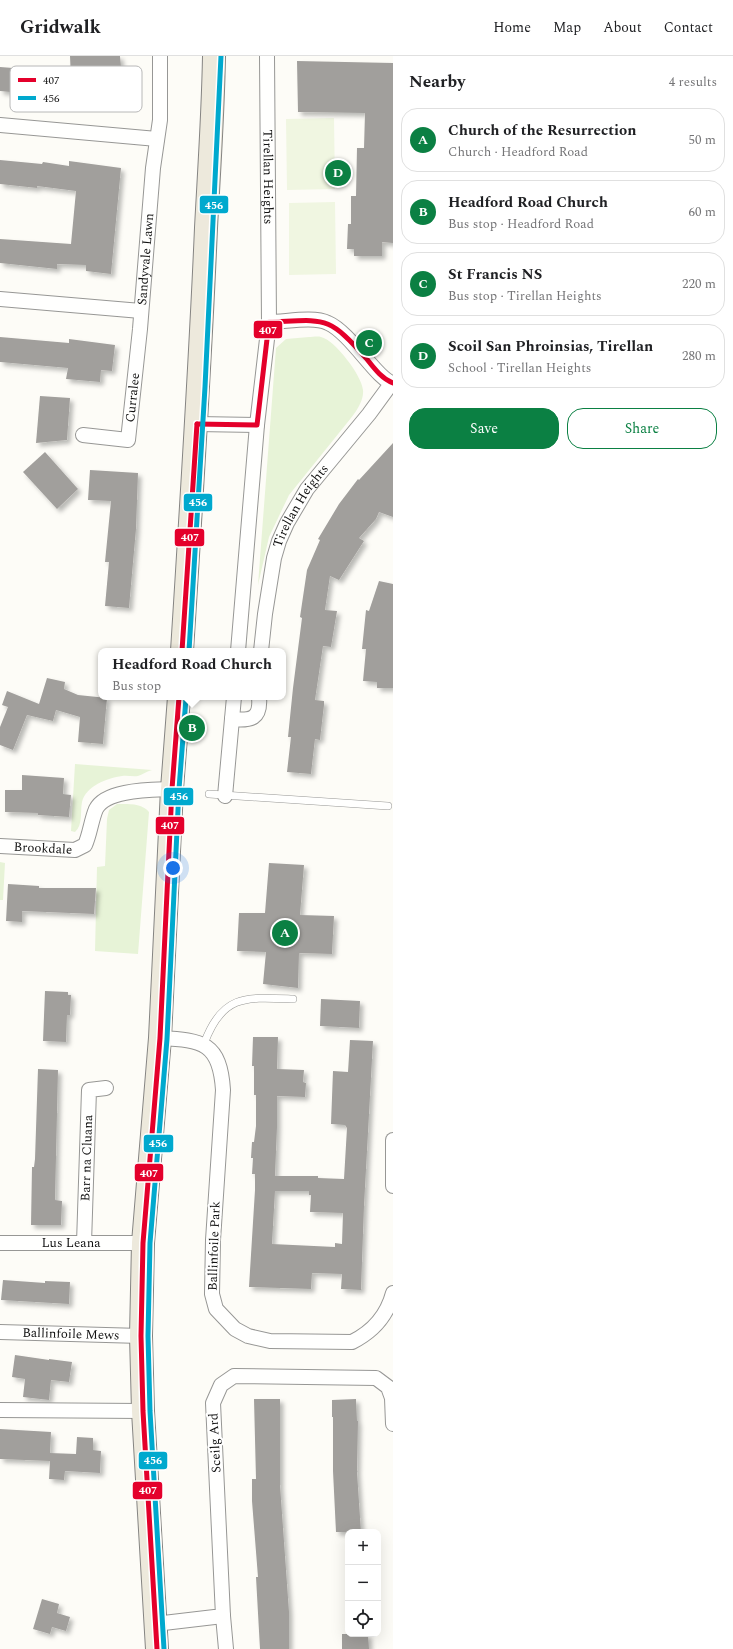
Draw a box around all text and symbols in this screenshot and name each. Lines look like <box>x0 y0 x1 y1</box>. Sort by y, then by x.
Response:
text: Gridwalk <box>20 13 101 42</box>
text: Home <box>493 17 531 38</box>
text: Map <box>553 17 581 38</box>
text: About <box>603 17 642 38</box>
text: Contact <box>664 17 713 38</box>
legend <box>10 66 142 112</box>
text: Nearby <box>409 69 465 95</box>
text: 407 <box>43 72 60 89</box>
text: 4 results <box>669 72 717 92</box>
text: 456 <box>43 90 60 107</box>
text: Church of the Resurrection <box>448 119 637 142</box>
street label: Tirellan Heights <box>258 130 278 224</box>
text: A <box>418 130 428 150</box>
text: 50 m <box>689 130 716 150</box>
text: Church · Headford Road <box>448 142 588 162</box>
pin: D <box>325 158 351 188</box>
text: Headford Road Church <box>448 191 608 214</box>
line badge: 456 <box>199 195 229 214</box>
text: 456 <box>205 197 223 214</box>
text: B <box>418 202 428 222</box>
text: 60 m <box>689 202 716 222</box>
street label: Sandyvale Lawn <box>132 212 159 306</box>
text: Bus stop · Headford Road <box>448 214 594 234</box>
text: St Francis NS <box>448 263 542 286</box>
text: C <box>418 274 428 294</box>
text: 220 m <box>682 274 716 294</box>
text: Bus stop · Tirellan Heights <box>448 286 602 306</box>
line badge: 407 <box>253 320 283 339</box>
text: 407 <box>259 322 277 339</box>
pin: C <box>356 328 382 358</box>
text: Scoil San Phroinsias, Tirellan <box>448 335 653 358</box>
text: D <box>418 346 428 366</box>
text: 280 m <box>682 346 716 366</box>
text: School · Tirellan Heights <box>448 358 591 378</box>
street label: Curralee <box>120 372 145 423</box>
button: Save <box>409 408 559 449</box>
button: Share <box>567 408 717 449</box>
street label: Tirellan Heights <box>268 460 334 550</box>
line badge: 456 <box>183 493 213 512</box>
text: 456 <box>189 494 207 511</box>
line badge: 407 <box>174 528 205 547</box>
text: 407 <box>181 529 199 546</box>
popup <box>98 648 286 700</box>
text: Headford Road Church <box>112 653 272 676</box>
text: Bus stop <box>112 676 161 696</box>
pin: B <box>179 713 205 743</box>
line badge: 456 <box>163 787 194 806</box>
text: 456 <box>170 788 188 805</box>
line badge: 407 <box>155 816 185 835</box>
text: 407 <box>161 817 179 834</box>
street label: Brookdale <box>13 837 73 860</box>
your location <box>163 858 183 878</box>
pin: A <box>272 918 298 948</box>
street label: Barr na Cluana <box>75 1114 98 1202</box>
line badge: 456 <box>143 1134 174 1153</box>
text: 456 <box>149 1135 167 1152</box>
line badge: 407 <box>134 1163 164 1182</box>
text: 407 <box>140 1165 158 1182</box>
street label: Ballinfoile Park <box>202 1201 226 1291</box>
street label: Lus Leana <box>41 1233 101 1253</box>
street label: Ballinfoile Mews <box>22 1323 120 1345</box>
street label: Sceilg Ard <box>203 1412 227 1474</box>
line badge: 456 <box>138 1451 168 1470</box>
text: 456 <box>144 1452 162 1469</box>
line badge: 407 <box>132 1481 163 1500</box>
text: 407 <box>139 1482 157 1499</box>
map controls <box>345 1529 381 1637</box>
button: + <box>345 1529 381 1565</box>
button: − <box>345 1565 381 1601</box>
button: locate <box>345 1601 381 1637</box>

